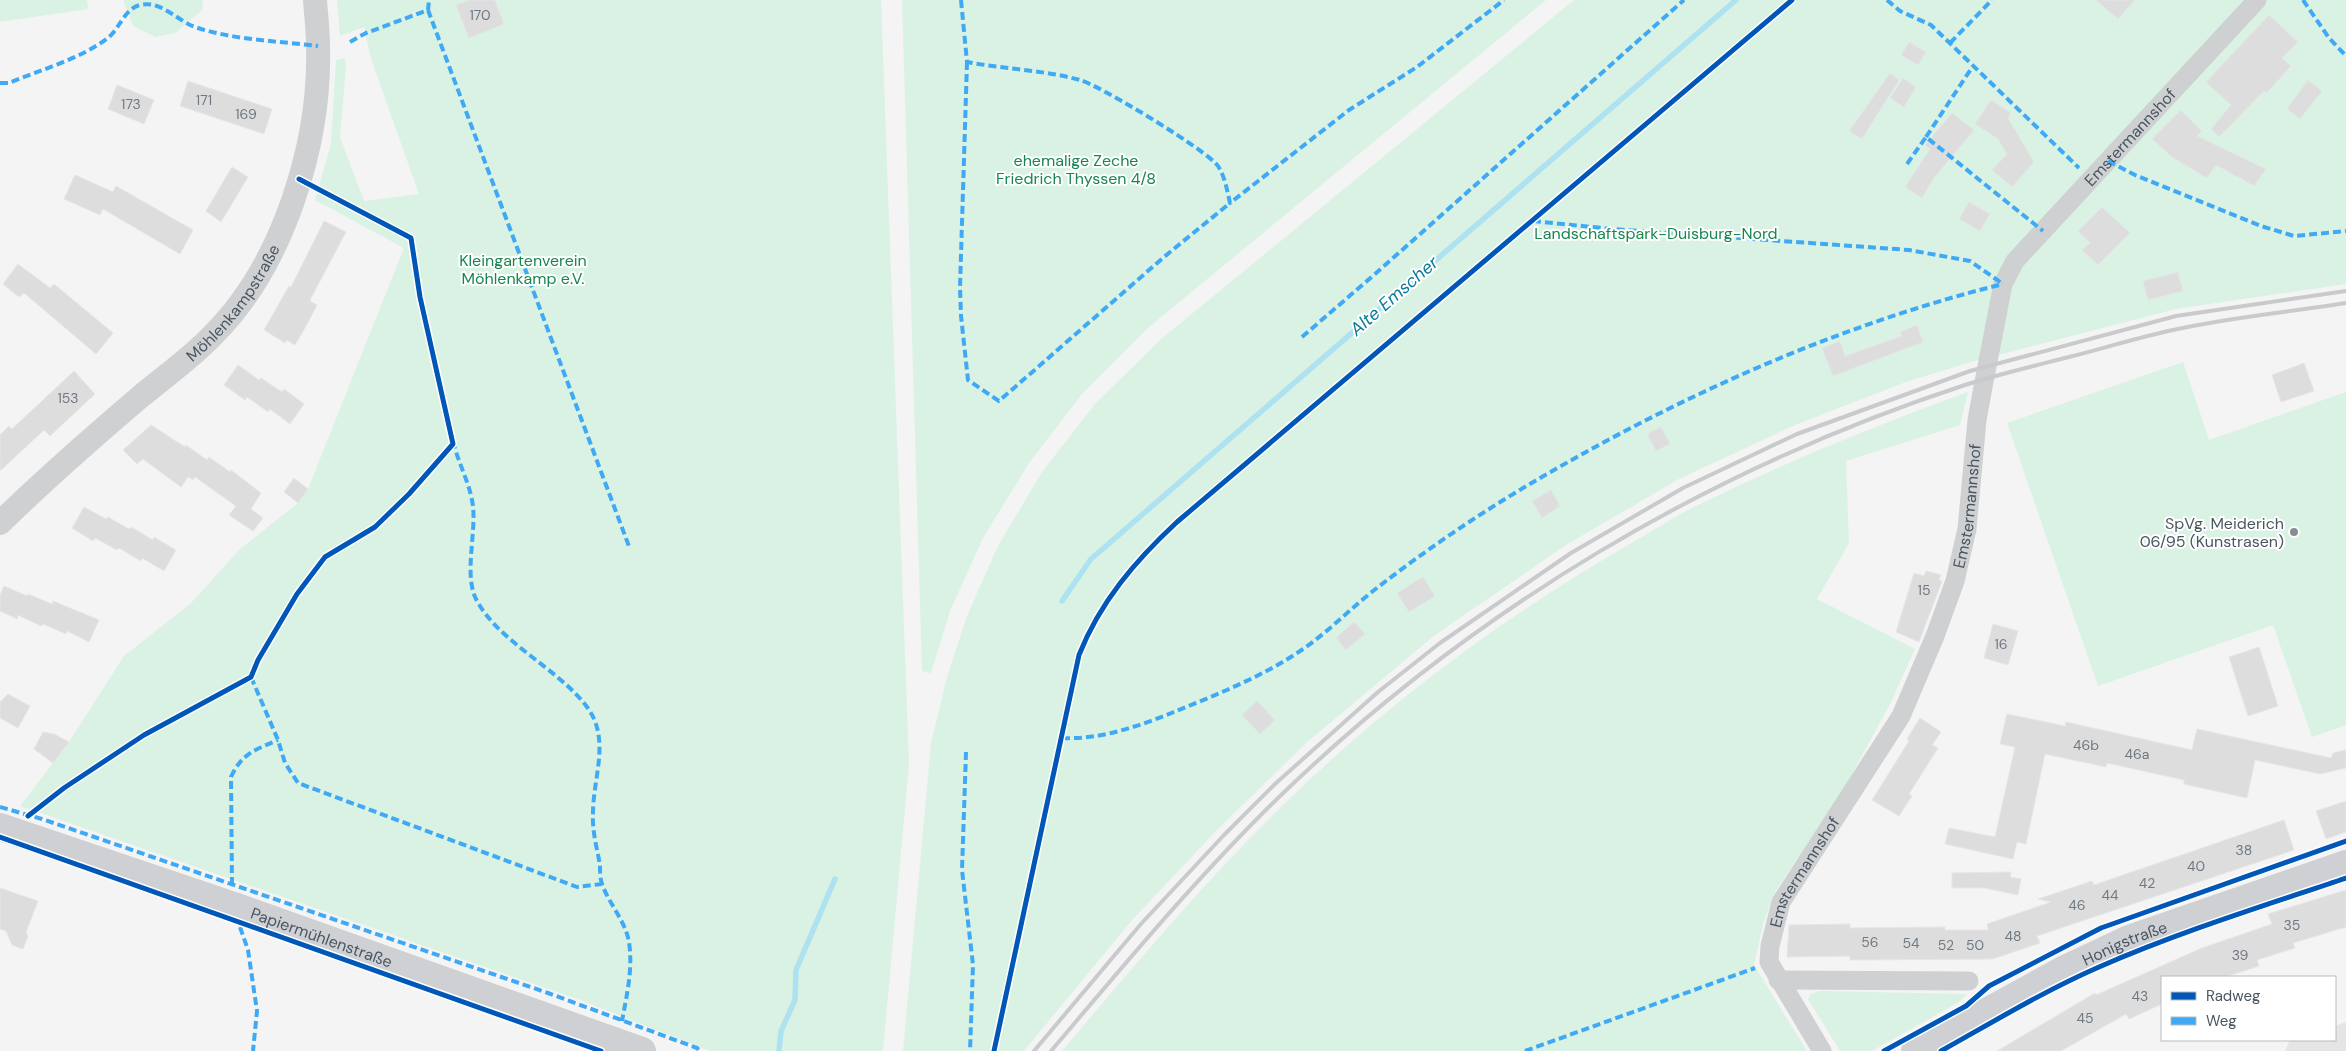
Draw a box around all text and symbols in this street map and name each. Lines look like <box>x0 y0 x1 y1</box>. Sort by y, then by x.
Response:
house number: 170 <box>469 6 491 24</box>
street label: Emstermannshof <box>2080 84 2181 191</box>
house number: 171 <box>196 91 212 109</box>
house number: 173 <box>121 95 141 113</box>
house number: 169 <box>235 105 257 123</box>
park label: ehemalige Zeche Friedrich Thyssen 4/8 <box>996 150 1156 189</box>
park label: Landschaftspark-Duisburg-Nord <box>1534 223 1778 244</box>
street label: Möhlenkampstraße <box>182 241 285 366</box>
park label: Kleingartenverein Möhlenkamp e.V. <box>459 250 587 289</box>
water label: Alte Emscher <box>1344 250 1444 342</box>
house number: 153 <box>57 389 79 407</box>
street label: Emstermannshof <box>1948 443 1986 570</box>
place label: SpVg. Meiderich 06/95 (Kunstrasen) <box>2140 513 2284 552</box>
marker: SpVg. Meiderich 06/95 (Kunstrasen) <box>2288 526 2300 538</box>
house number: 15 <box>1918 581 1930 599</box>
house number: 16 <box>1994 635 2008 653</box>
house number: 46b <box>2073 736 2099 754</box>
house number: 46a <box>2125 745 2149 763</box>
street label: Emstermannshof <box>1765 813 1844 930</box>
house number: 38 <box>2236 841 2252 859</box>
house number: 40 <box>2187 857 2205 875</box>
house number: 42 <box>2139 874 2155 892</box>
house number: 44 <box>2102 886 2119 904</box>
house number: 46 <box>2068 896 2086 914</box>
street label: Papiermühlenstraße <box>248 903 395 972</box>
house number: 35 <box>2284 916 2300 934</box>
street label: Honigstraße <box>2079 917 2170 971</box>
house number: 48 <box>2004 927 2022 945</box>
house number: 56 <box>1861 933 1879 951</box>
house number: 54 <box>1902 934 1920 952</box>
house number: 52 <box>1938 936 1954 954</box>
house number: 50 <box>1966 936 1984 954</box>
house number: 39 <box>2232 946 2249 964</box>
legend <box>2161 976 2336 1041</box>
text: Radweg <box>2206 986 2260 1006</box>
house number: 43 <box>2132 987 2148 1005</box>
house number: 45 <box>2076 1009 2094 1027</box>
text: Weg <box>2206 1011 2237 1031</box>

